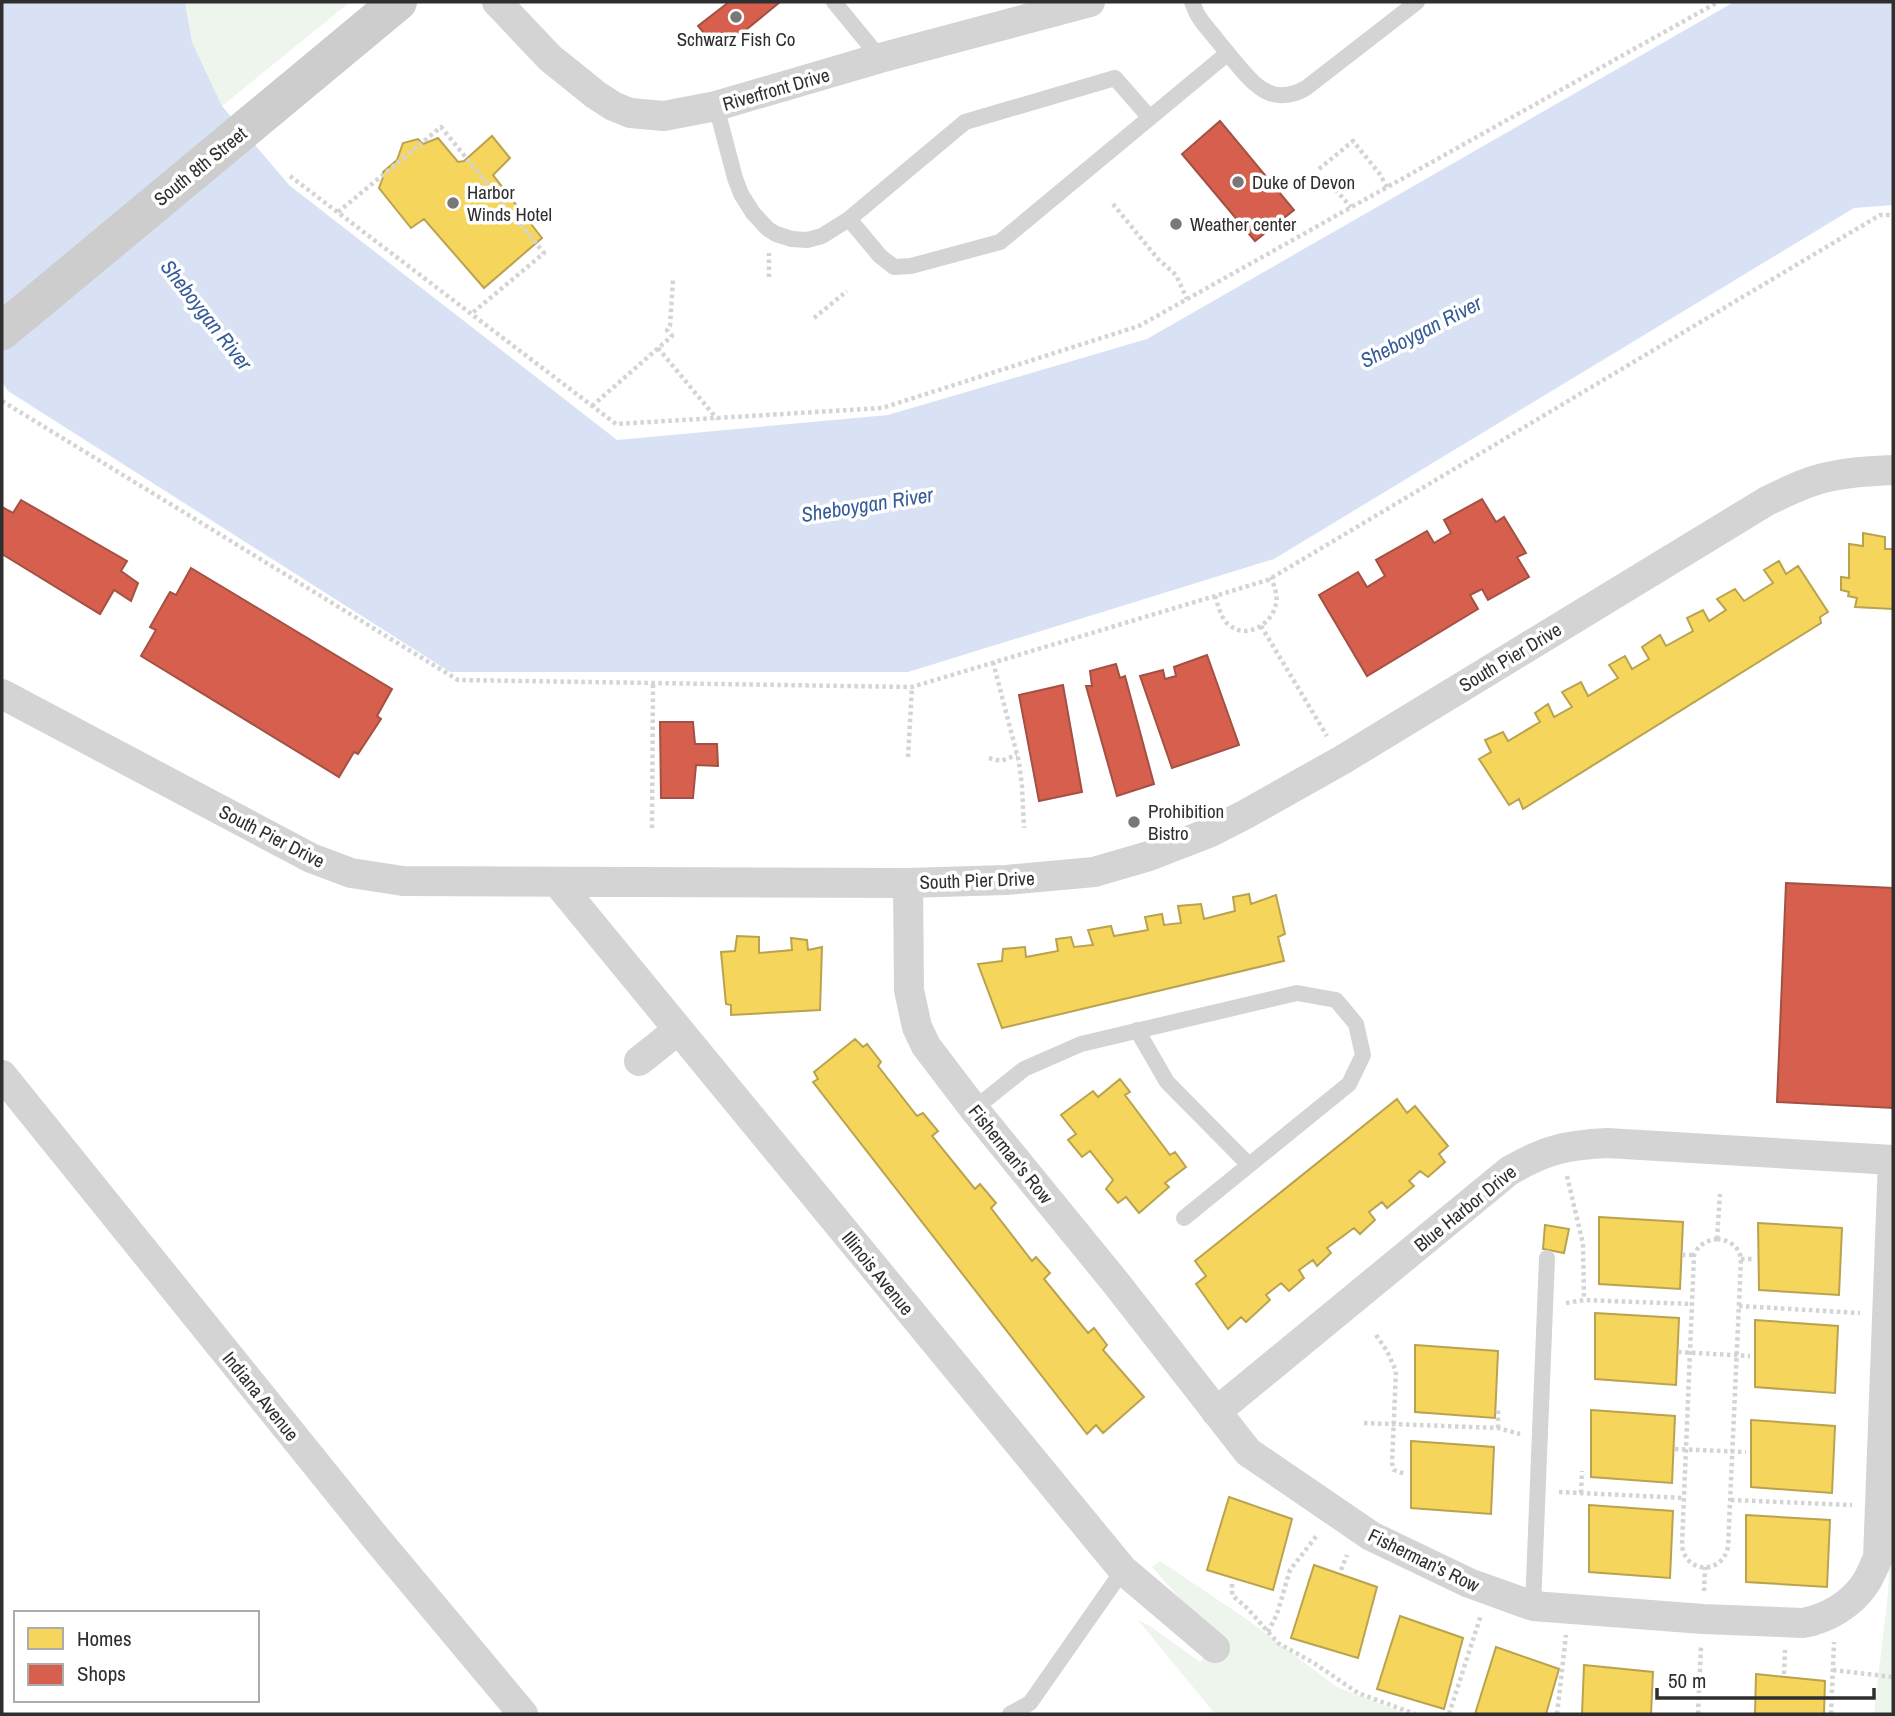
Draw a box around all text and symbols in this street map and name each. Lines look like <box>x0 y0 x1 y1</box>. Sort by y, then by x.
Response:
marker: Schwarz Fish Co <box>728 9 744 25</box>
place label: Schwarz Fish Co <box>677 26 795 52</box>
street label: Riverfront Drive <box>720 61 832 117</box>
street label: South 8th Street <box>148 120 252 212</box>
place label: Duke of Devon <box>1252 169 1355 195</box>
marker: Duke of Devon <box>1230 174 1246 190</box>
place label: Harbor Winds Hotel <box>467 179 552 227</box>
marker: Harbor Winds Hotel <box>445 195 461 211</box>
place label: Weather center <box>1190 211 1297 237</box>
marker: Weather center <box>1168 216 1184 232</box>
water label: Sheboygan River <box>154 253 260 377</box>
water label: Sheboygan River <box>1355 288 1488 375</box>
water label: Sheboygan River <box>799 480 936 529</box>
street label: South Pier Drive <box>1454 616 1566 698</box>
street label: South Pier Drive <box>215 798 329 874</box>
place label: Prohibition Bistro <box>1148 798 1224 846</box>
marker: Prohibition Bistro <box>1126 814 1142 830</box>
street label: South Pier Drive <box>919 865 1035 895</box>
street label: Fisherman's Row <box>963 1099 1060 1210</box>
street label: Blue Harbor Drive <box>1408 1159 1522 1257</box>
street label: Illinois Avenue <box>836 1226 920 1320</box>
street label: Indiana Avenue <box>217 1346 305 1446</box>
street label: Fisherman's Row <box>1364 1522 1485 1598</box>
legend <box>14 1611 259 1702</box>
text: Homes <box>77 1624 132 1653</box>
scale bar <box>1657 1656 1874 1700</box>
text: Shops <box>77 1659 126 1688</box>
text: 50 m <box>1668 1666 1706 1695</box>

